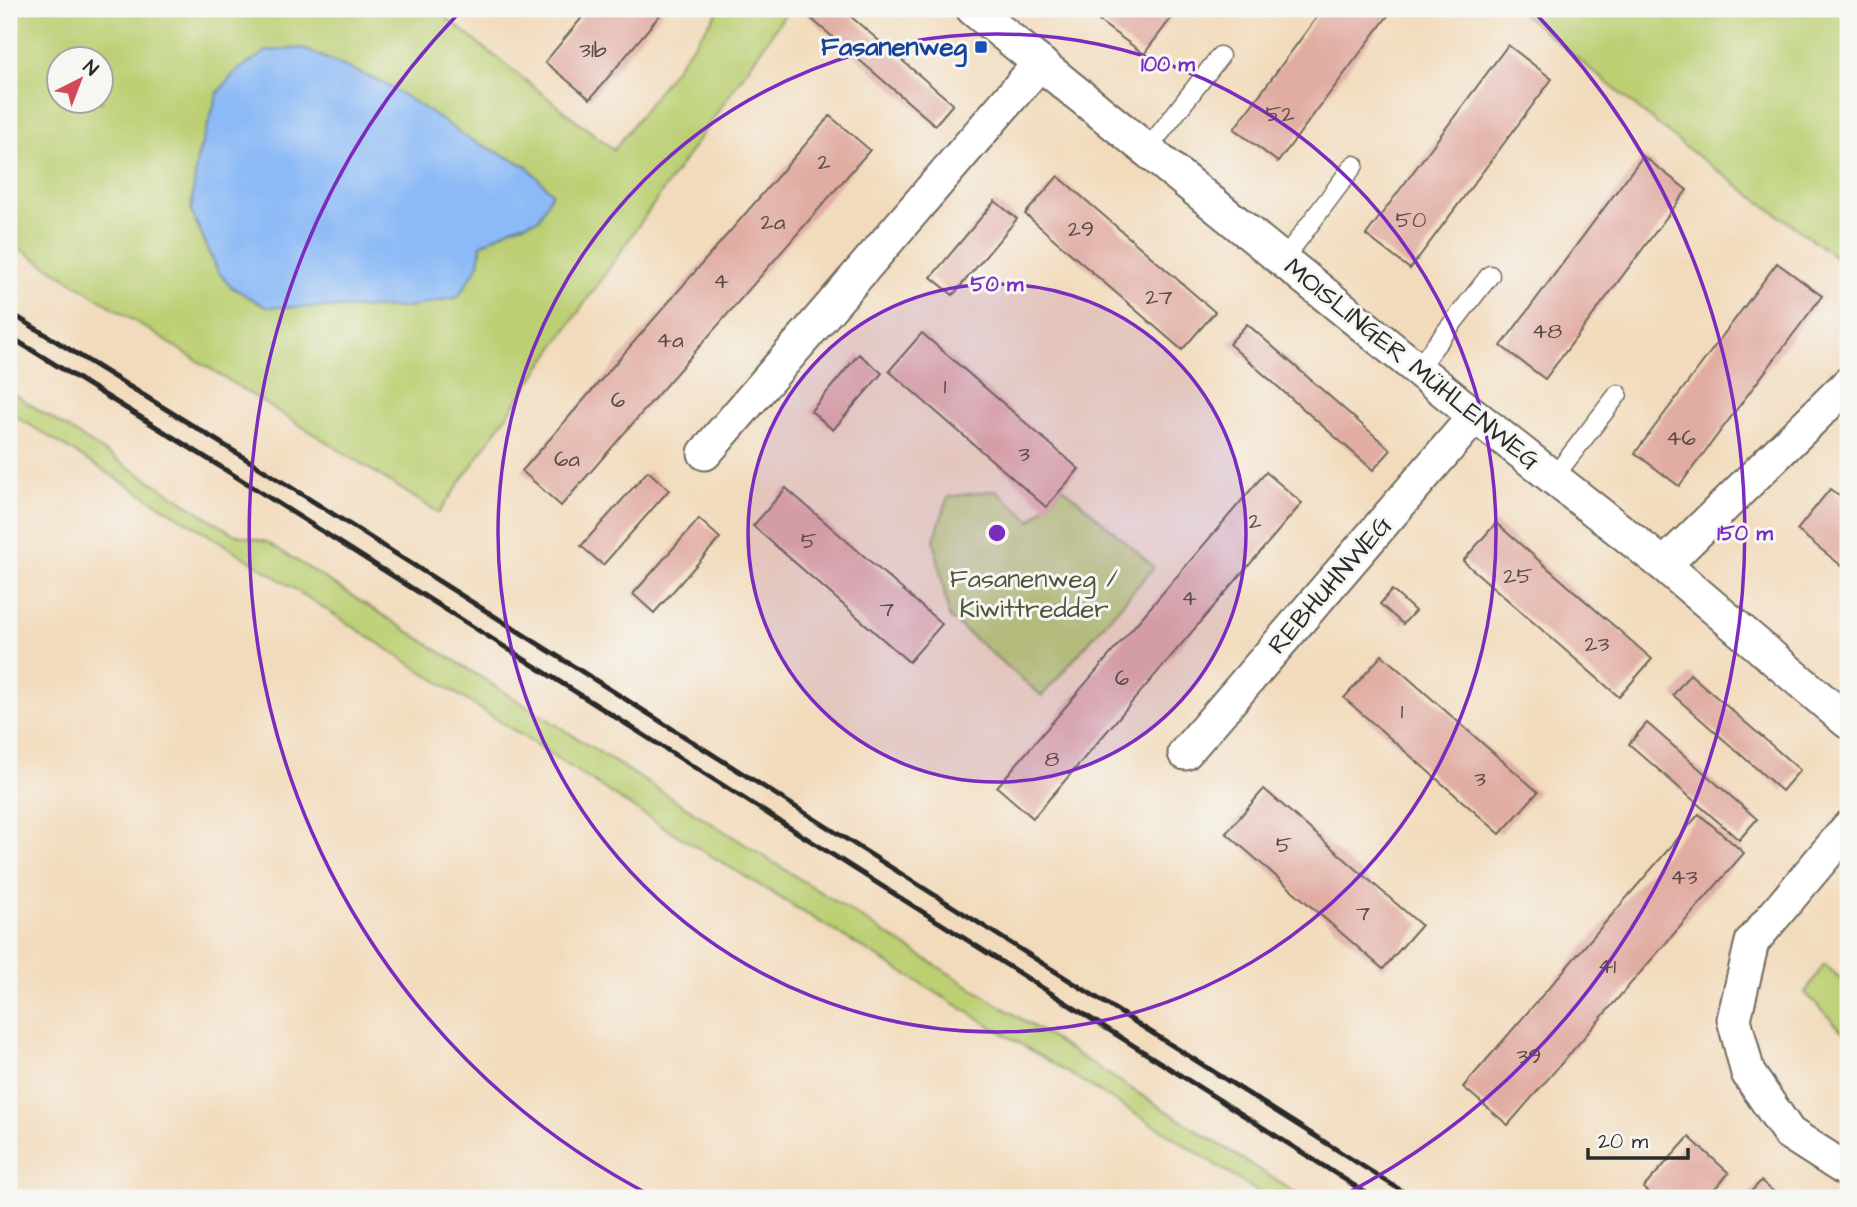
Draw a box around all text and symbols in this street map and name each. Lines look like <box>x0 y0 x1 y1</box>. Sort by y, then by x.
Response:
place label: Fasanenweg <box>821 29 968 68</box>
house number: 31b <box>579 34 607 66</box>
marker: Fasanenweg <box>973 39 989 55</box>
north arrow <box>46 46 116 116</box>
text: 100 m <box>1141 50 1196 79</box>
text: N <box>77 54 104 83</box>
house number: 52 <box>1265 98 1295 130</box>
house number: 2 <box>817 146 831 178</box>
house number: 50 <box>1396 204 1426 236</box>
house number: 2a <box>761 206 786 238</box>
house number: 29 <box>1068 213 1094 245</box>
street label: MOISLINGER MÜHLENWEG <box>1277 249 1547 479</box>
house number: 4 <box>713 265 729 297</box>
text: 50 m <box>971 270 1024 299</box>
house number: 27 <box>1145 281 1173 313</box>
house number: 48 <box>1532 315 1562 347</box>
house number: 4a <box>656 324 684 356</box>
house number: 1 <box>944 370 947 402</box>
house number: 6 <box>611 384 625 416</box>
house number: 46 <box>1666 422 1696 454</box>
house number: 3 <box>1018 438 1030 470</box>
house number: 6a <box>554 443 580 475</box>
house number: 2 <box>1248 505 1262 537</box>
street label: REBHUHNWEG <box>1260 508 1400 662</box>
text: 150 m <box>1717 519 1773 548</box>
centre of rings <box>985 521 1009 545</box>
house number: 5 <box>801 525 817 557</box>
house number: 25 <box>1503 560 1533 592</box>
park label: Fasanenweg / Kiwittredder <box>950 561 1118 627</box>
house number: 4 <box>1181 582 1197 614</box>
house number: 7 <box>880 593 894 625</box>
house number: 23 <box>1585 628 1610 660</box>
house number: 6 <box>1115 662 1129 694</box>
house number: 1 <box>1401 695 1404 727</box>
house number: 8 <box>1045 743 1060 775</box>
house number: 3 <box>1474 763 1486 795</box>
house number: 5 <box>1276 829 1292 861</box>
house number: 43 <box>1670 861 1698 893</box>
house number: 7 <box>1356 897 1370 929</box>
house number: 41 <box>1598 950 1616 982</box>
house number: 39 <box>1517 1040 1541 1072</box>
scale bar <box>1588 1116 1687 1160</box>
text: 20 m <box>1598 1127 1649 1156</box>

